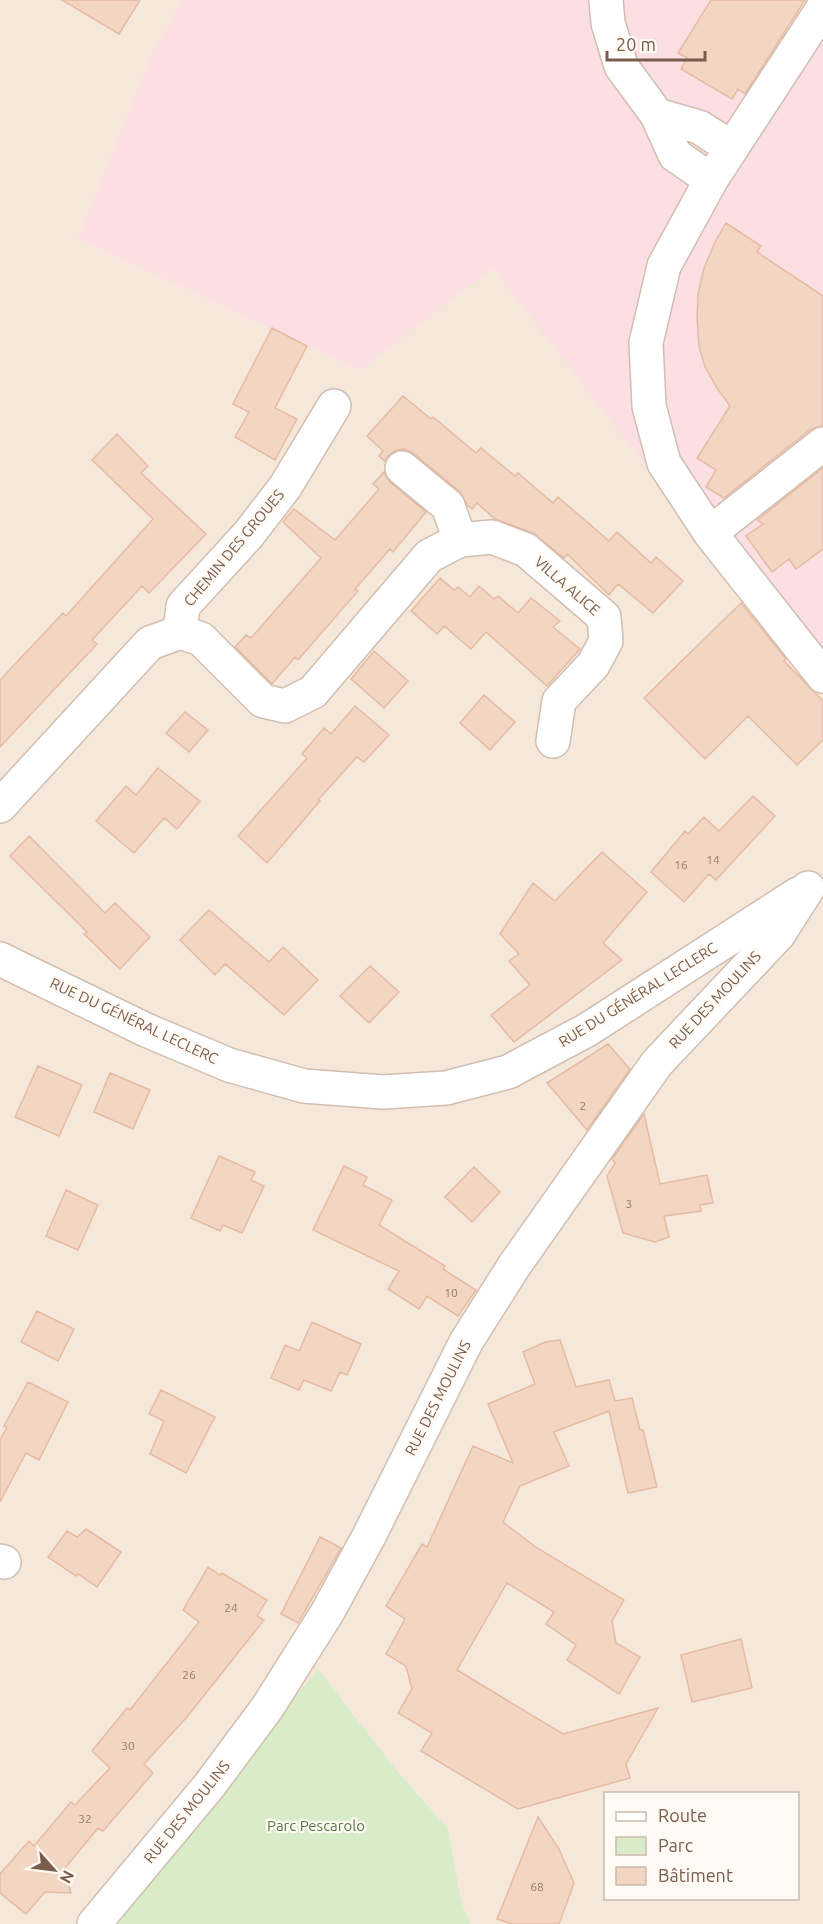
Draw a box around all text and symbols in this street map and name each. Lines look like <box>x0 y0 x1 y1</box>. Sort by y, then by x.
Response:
scale bar <box>607 24 704 62</box>
text: 20 m <box>616 34 656 54</box>
street label: CHEMIN DES GROUES <box>180 486 287 609</box>
street label: VILLA ALICE <box>531 553 603 619</box>
house number: 14 <box>706 853 720 866</box>
house number: 16 <box>674 858 688 871</box>
street label: RUE DU GÉNÉRAL LECLERC <box>556 939 720 1050</box>
street label: RUE DES MOULINS <box>665 947 764 1052</box>
street label: RUE DU GÉNÉRAL LECLERC <box>48 974 221 1067</box>
house number: 2 <box>580 1099 586 1112</box>
house number: 3 <box>626 1197 632 1210</box>
house number: 10 <box>444 1286 458 1299</box>
street label: RUE DES MOULINS <box>401 1337 474 1458</box>
house number: 24 <box>224 1601 238 1614</box>
house number: 26 <box>182 1668 196 1681</box>
house number: 30 <box>121 1739 135 1752</box>
street label: RUE DES MOULINS <box>140 1757 233 1866</box>
legend <box>604 1792 799 1900</box>
text: Route <box>658 1805 707 1825</box>
house number: 32 <box>78 1812 92 1825</box>
park label: Parc Pescarolo <box>267 1817 365 1834</box>
text: Parc <box>658 1835 693 1855</box>
north arrow <box>24 1840 84 1900</box>
text: Bâtiment <box>658 1865 733 1885</box>
text: N <box>56 1868 78 1887</box>
house number: 68 <box>530 1880 544 1893</box>

